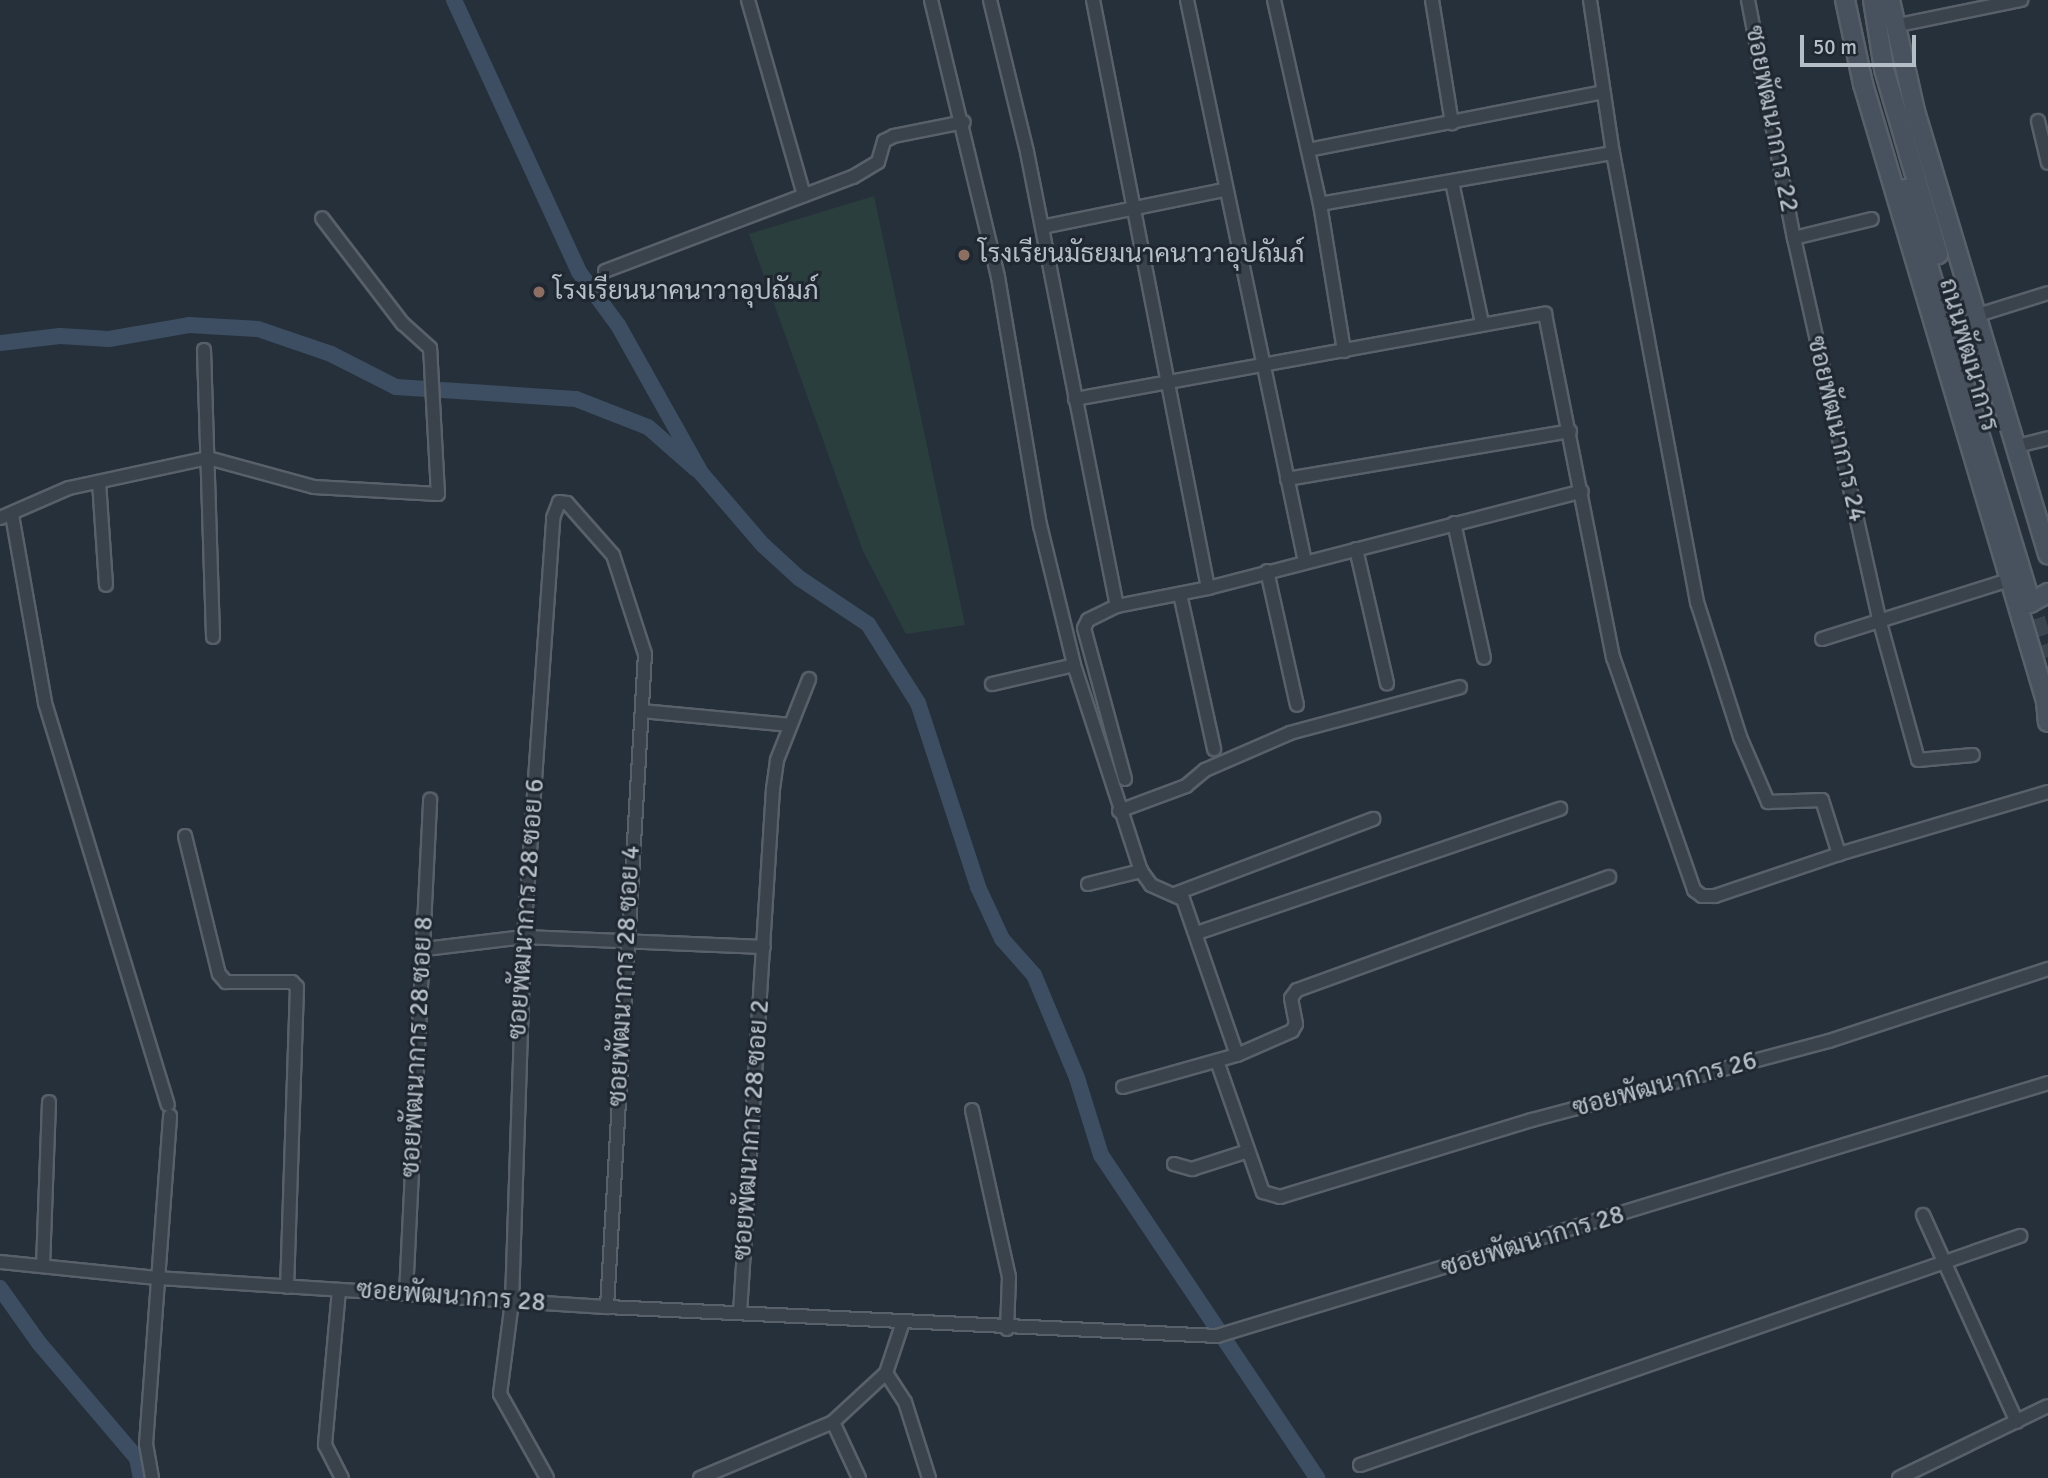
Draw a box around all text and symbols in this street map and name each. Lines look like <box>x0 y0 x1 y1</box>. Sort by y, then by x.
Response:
scale bar <box>1803 21 1918 65</box>
street label: ซอยพัฒนาการ 22 <box>1738 23 1804 215</box>
text: 50 m <box>1813 34 1857 60</box>
place label: โรงเรียนมัธยมนาคนาวาอุปถัมภ์ <box>978 239 1305 271</box>
marker: โรงเรียนมัธยมนาคนาวาอุปถัมภ์ <box>956 247 972 263</box>
street label: ถนนพัฒนาการ <box>1931 275 2005 435</box>
place label: โรงเรียนนาคนาวาอุปถัมภ์ <box>553 276 819 308</box>
marker: โรงเรียนนาคนาวาอุปถัมภ์ <box>531 284 547 300</box>
street label: ซอยพัฒนาการ 24 <box>1799 333 1873 525</box>
street label: ซอยพัฒนาการ 28 ซอย 6 <box>502 778 552 1040</box>
street label: ซอยพัฒนาการ 28 ซอย 4 <box>603 845 647 1107</box>
street label: ซอยพัฒนาการ 28 ซอย 8 <box>396 916 440 1178</box>
street label: ซอยพัฒนาการ 28 ซอย 2 <box>727 999 777 1261</box>
street label: ซอยพัฒนาการ 26 <box>1569 1045 1761 1125</box>
street label: ซอยพัฒนาการ 28 <box>1438 1199 1628 1285</box>
street label: ซอยพัฒนาการ 28 <box>355 1275 547 1319</box>

